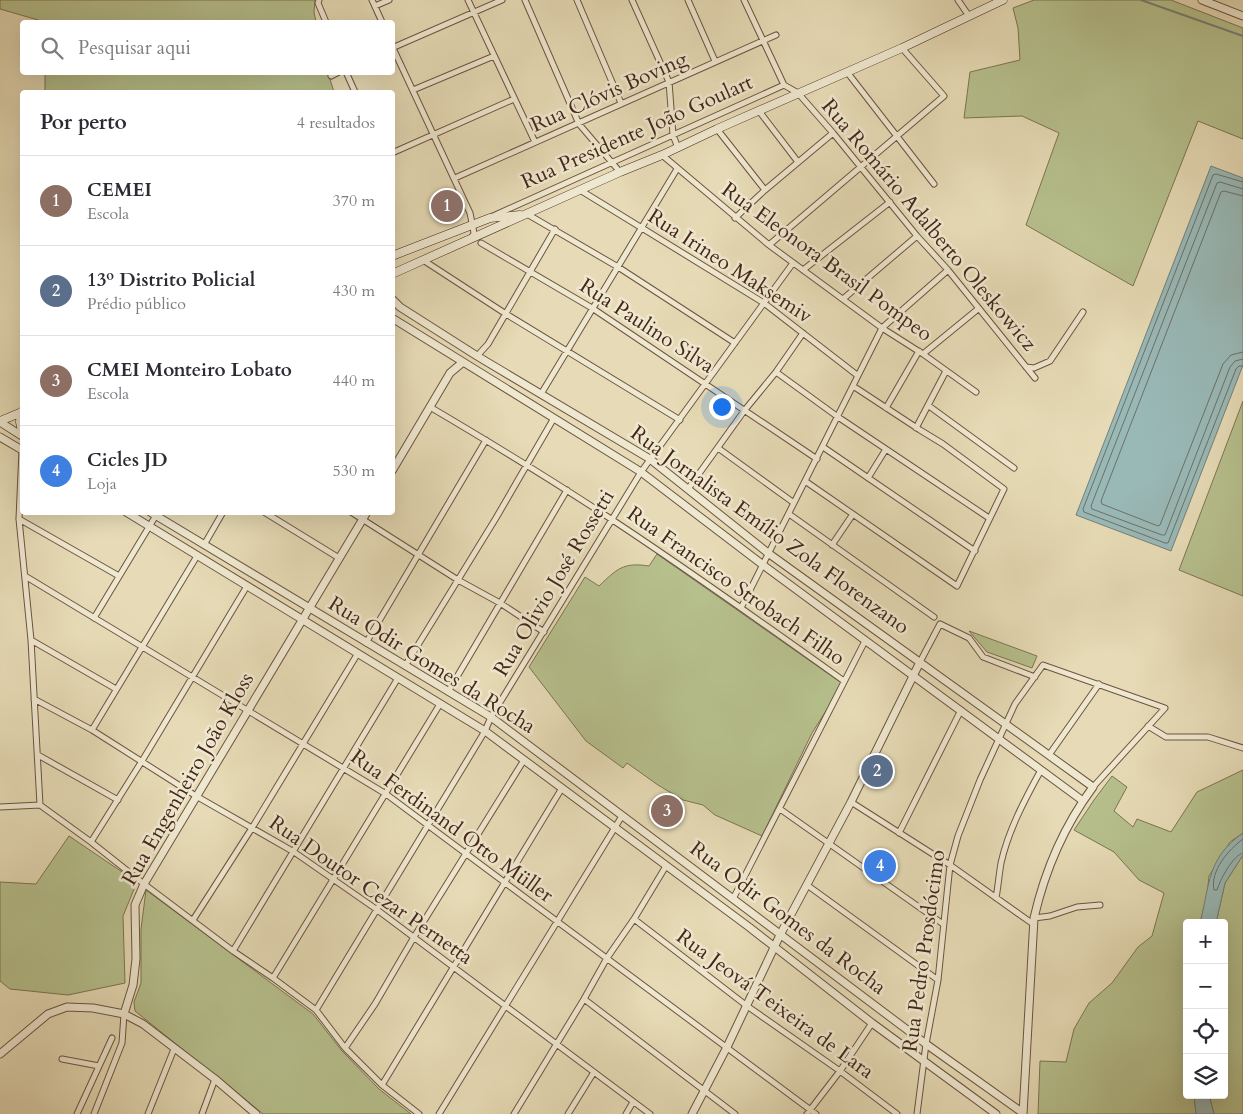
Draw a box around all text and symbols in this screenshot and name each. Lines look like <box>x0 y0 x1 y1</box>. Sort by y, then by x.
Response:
search box <box>20 20 395 75</box>
icon: search <box>38 34 66 62</box>
text: Pesquisar aqui <box>78 35 191 61</box>
street label: Rua Clóvis Boving <box>526 44 692 140</box>
street label: Rua Presidente João Goulart <box>517 68 758 196</box>
street label: Rua Romário Adalberto Oleskowicz <box>815 93 1044 358</box>
text: Por perto <box>40 108 127 137</box>
text: 4 resultados <box>297 112 375 134</box>
street label: Rua Eleonora Brasil Pompeo <box>716 176 938 348</box>
text: CEMEI <box>87 177 152 203</box>
pin: 1 <box>431 187 463 225</box>
text: 1 <box>52 190 60 212</box>
text: 370 m <box>333 190 375 212</box>
street label: Rua Irineo Maksemiv <box>642 202 818 330</box>
text: Escola <box>87 203 129 225</box>
text: 13º Distrito Policial <box>87 267 255 293</box>
street label: Rua Paulino Silva <box>574 272 720 380</box>
text: 2 <box>52 280 60 302</box>
text: 430 m <box>333 280 375 302</box>
text: Prédio público <box>87 293 186 315</box>
text: CMEI Monteiro Lobato <box>87 357 292 383</box>
text: 3 <box>52 370 60 392</box>
text: 440 m <box>333 370 375 392</box>
text: Escola <box>87 383 129 405</box>
your location <box>709 394 735 420</box>
street label: Rua Jornalista Emílio Zola Florenzano <box>625 419 915 641</box>
text: Cicles JD <box>87 447 168 473</box>
text: 4 <box>52 460 60 482</box>
text: 530 m <box>333 460 375 482</box>
text: Loja <box>87 473 117 495</box>
street label: Rua Olivio José Rossetti <box>487 484 621 682</box>
street label: Rua Francisco Strobach Filho <box>621 500 851 672</box>
street label: Rua Odir Gomes da Rocha <box>323 589 541 741</box>
street label: Rua Engenheiro João Kloss <box>115 667 261 891</box>
street label: Rua Ferdinand Otto Müller <box>345 742 560 910</box>
pin: 2 <box>861 752 893 790</box>
pin: 3 <box>651 792 683 830</box>
street label: Rua Doutor Cezar Pernetta <box>263 808 479 972</box>
street label: Rua Odir Gomes da Rocha <box>684 834 892 1002</box>
pin: 4 <box>864 847 896 885</box>
street label: Rua Pedro Prosdócimo <box>895 848 953 1054</box>
map controls <box>1183 919 1228 1099</box>
button: + <box>1183 919 1228 964</box>
street label: Rua Jeová Teixeira de Lara <box>670 922 880 1086</box>
button: − <box>1183 964 1228 1009</box>
button: locate <box>1183 1009 1228 1054</box>
button: layers <box>1183 1054 1228 1099</box>

